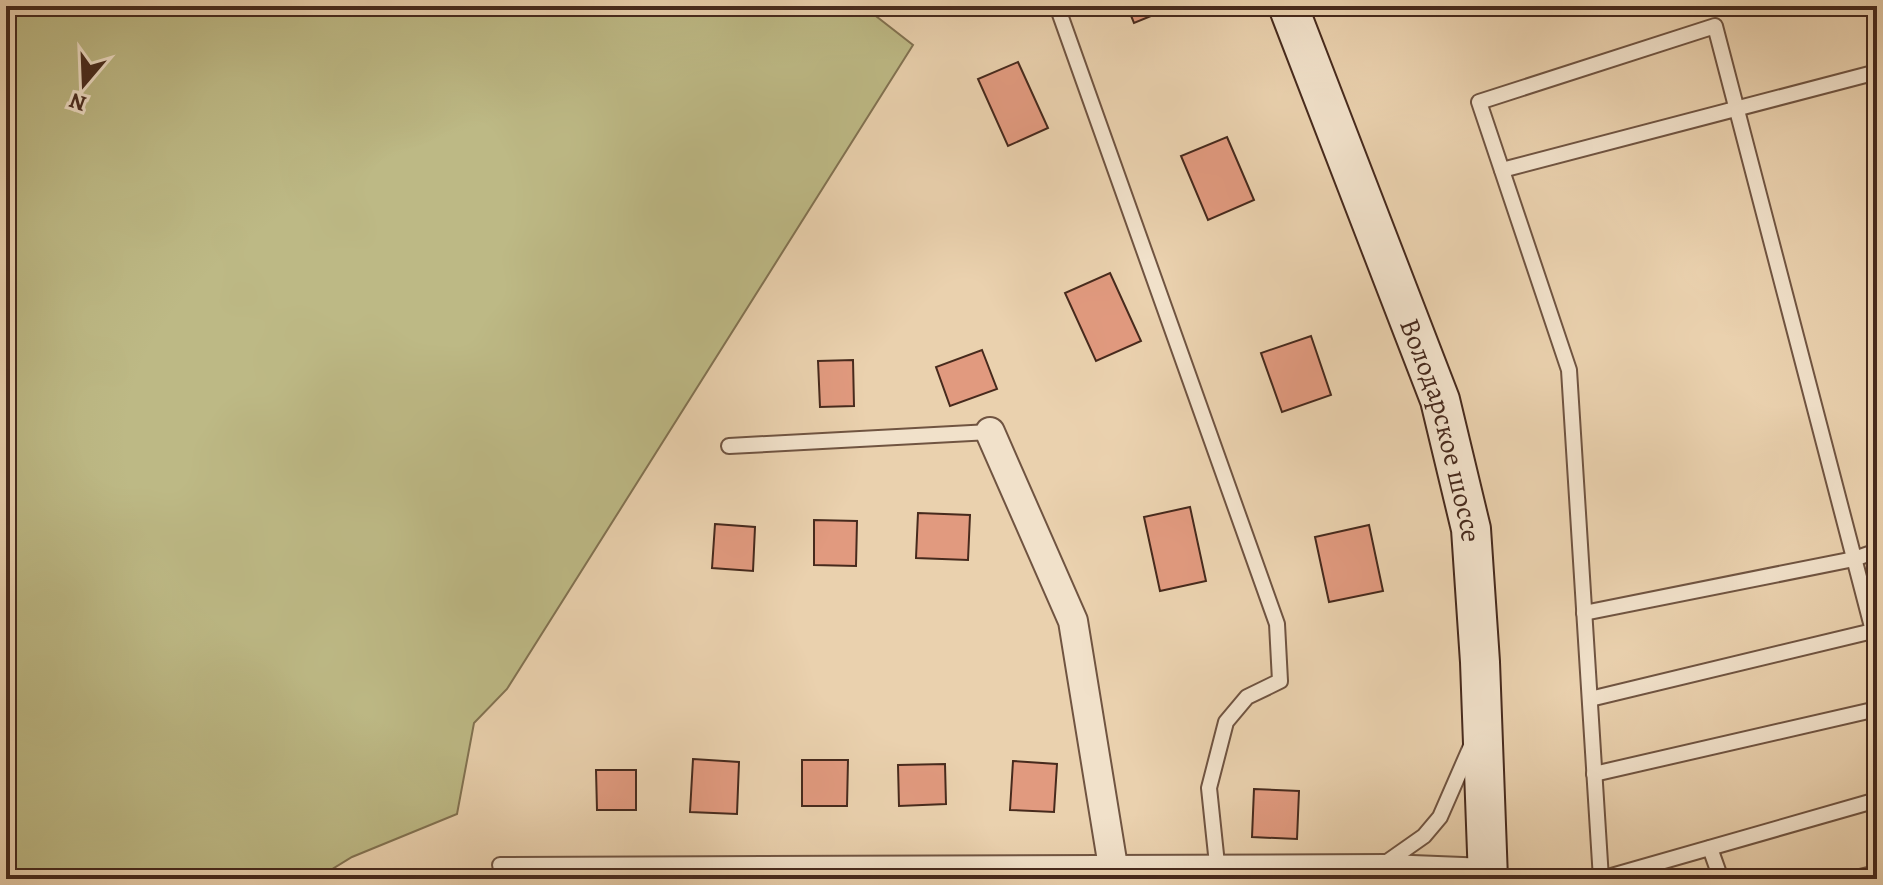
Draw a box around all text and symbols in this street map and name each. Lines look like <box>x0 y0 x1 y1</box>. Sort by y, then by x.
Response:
north arrow <box>44 44 124 124</box>
text: N <box>65 85 90 119</box>
street label: Володарское шоссе <box>1390 313 1490 543</box>

